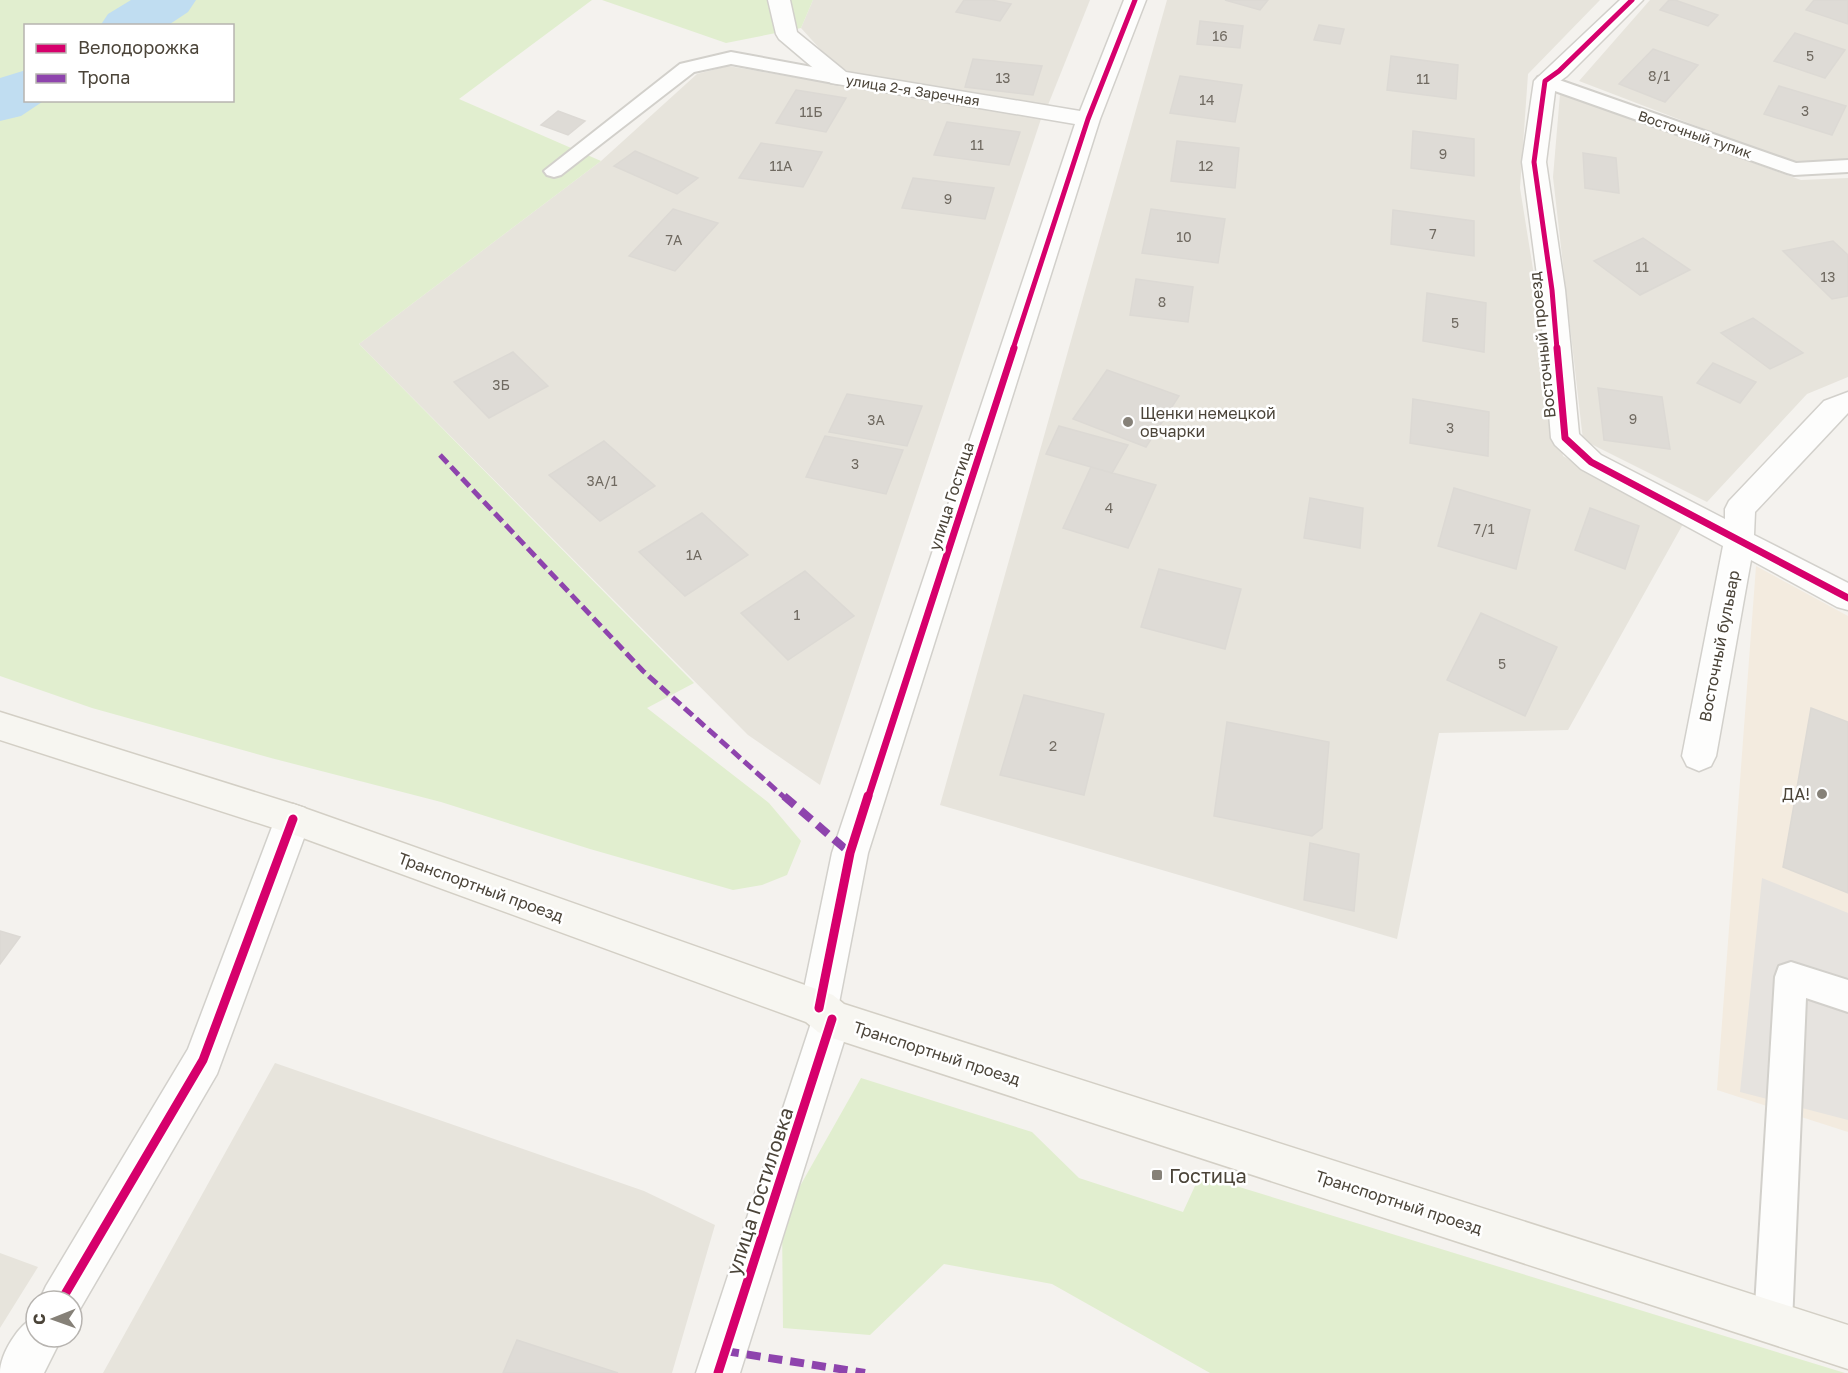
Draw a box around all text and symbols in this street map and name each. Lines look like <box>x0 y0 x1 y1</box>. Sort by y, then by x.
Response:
legend <box>24 24 234 102</box>
house number: 16 <box>1212 27 1228 44</box>
text: Велодорожка <box>78 36 199 58</box>
house number: 5 <box>1806 47 1814 64</box>
text: Тропа <box>78 66 130 88</box>
house number: 8/1 <box>1648 67 1670 84</box>
house number: 13 <box>996 69 1010 86</box>
house number: 11 <box>1416 70 1430 87</box>
street label: улица 2-я Заречная <box>845 71 981 109</box>
house number: 14 <box>1199 91 1215 108</box>
house number: 3 <box>1801 102 1809 119</box>
house number: 11Б <box>800 103 822 120</box>
street label: Восточный тупик <box>1636 107 1754 161</box>
house number: 11 <box>970 136 984 153</box>
house number: 9 <box>1439 145 1447 162</box>
house number: 11А <box>770 157 793 174</box>
house number: 12 <box>1199 157 1213 174</box>
house number: 9 <box>944 190 952 207</box>
house number: 7 <box>1429 225 1437 242</box>
house number: 10 <box>1176 228 1192 245</box>
house number: 7А <box>666 231 683 248</box>
house number: 11 <box>1635 258 1649 275</box>
house number: 13 <box>1821 268 1835 285</box>
street label: Восточный проезд <box>1524 271 1560 419</box>
house number: 8 <box>1158 293 1166 310</box>
house number: 5 <box>1451 314 1459 331</box>
house number: 3Б <box>492 376 510 393</box>
place label: Щенки немецкой овчарки <box>1140 403 1276 441</box>
house number: 9 <box>1629 410 1637 427</box>
house number: 3А <box>867 411 885 428</box>
marker: Щенки немецкой овчарки <box>1121 415 1135 429</box>
house number: 3 <box>1446 419 1454 436</box>
street label: улица Гостица <box>924 439 978 553</box>
house number: 3 <box>851 455 859 472</box>
house number: 3А/1 <box>586 472 618 489</box>
house number: 4 <box>1105 499 1113 516</box>
house number: 7/1 <box>1474 520 1495 537</box>
house number: 1А <box>686 546 703 563</box>
street label: Восточный бульвар <box>1694 568 1744 723</box>
house number: 1 <box>794 606 801 623</box>
house number: 5 <box>1498 655 1506 672</box>
house number: 2 <box>1049 737 1057 754</box>
place label: ДА! <box>1782 784 1810 804</box>
marker: ДА! <box>1815 787 1829 801</box>
street label: Транспортный проезд <box>396 848 567 926</box>
street label: Транспортный проезд <box>851 1017 1023 1090</box>
street label: улица Гостиловка <box>721 1104 797 1278</box>
place label: Гостица <box>1169 1163 1247 1187</box>
street label: Транспортный проезд <box>1313 1166 1485 1239</box>
marker: Гостица <box>1150 1168 1164 1182</box>
north arrow <box>24 1289 84 1349</box>
text: С <box>29 1313 49 1325</box>

